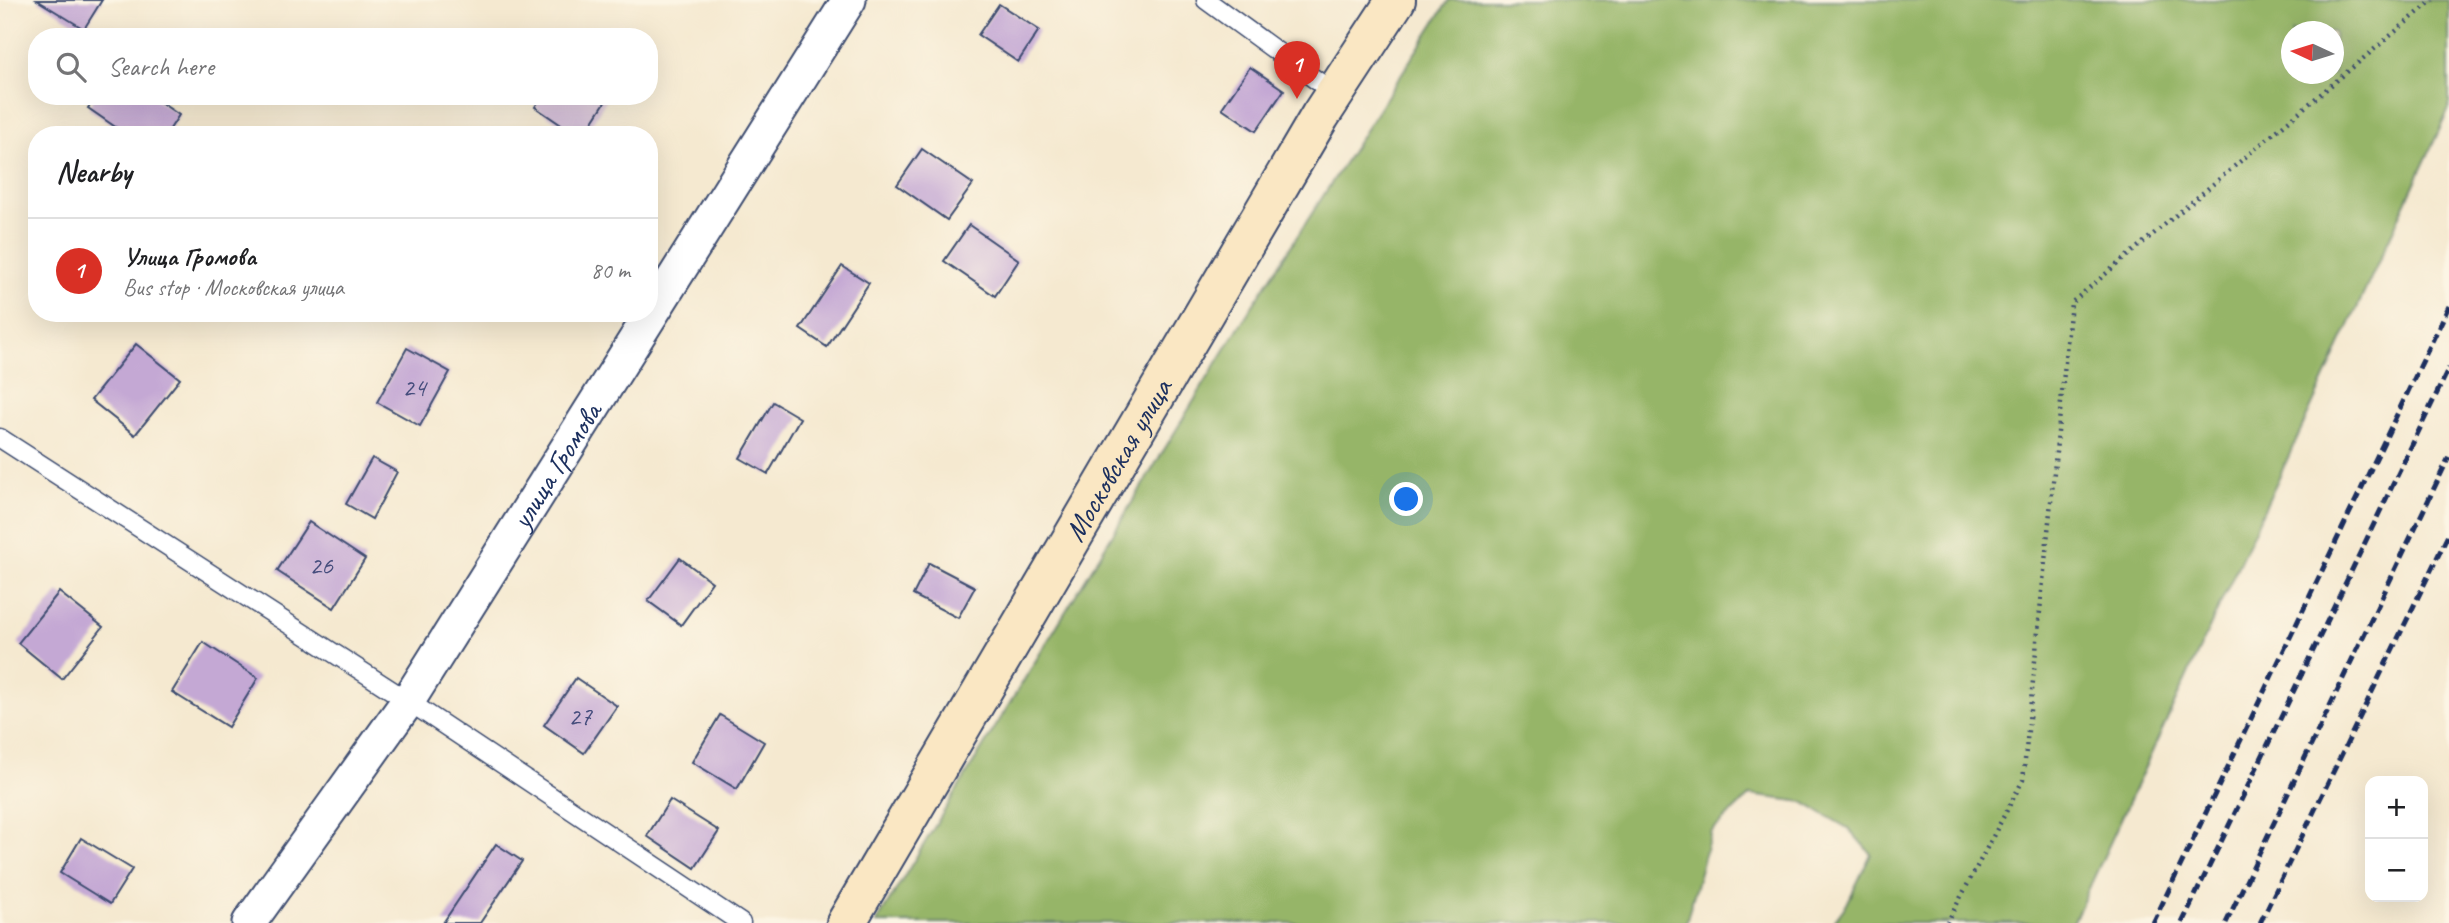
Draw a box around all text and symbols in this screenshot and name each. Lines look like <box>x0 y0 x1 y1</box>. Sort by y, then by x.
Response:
north arrow <box>2281 21 2344 84</box>
search box <box>28 28 658 105</box>
pin: 1 <box>1274 41 1320 99</box>
icon: search <box>52 48 90 86</box>
text: Search here <box>108 50 214 83</box>
text: Nearby <box>56 153 132 191</box>
text: Улица Громова <box>123 240 256 273</box>
text: 1 <box>74 256 84 285</box>
text: 80 m <box>591 256 630 285</box>
text: Bus stop · Московская улица <box>123 273 344 302</box>
street label: Московская улица <box>1056 370 1181 548</box>
house number: 24 <box>402 371 428 404</box>
street label: улица Громова <box>501 393 611 538</box>
your location <box>1389 482 1423 516</box>
house number: 26 <box>309 549 334 582</box>
house number: 27 <box>568 700 593 733</box>
map controls <box>2365 776 2428 902</box>
button: + <box>2365 776 2428 839</box>
button: − <box>2365 839 2428 902</box>

